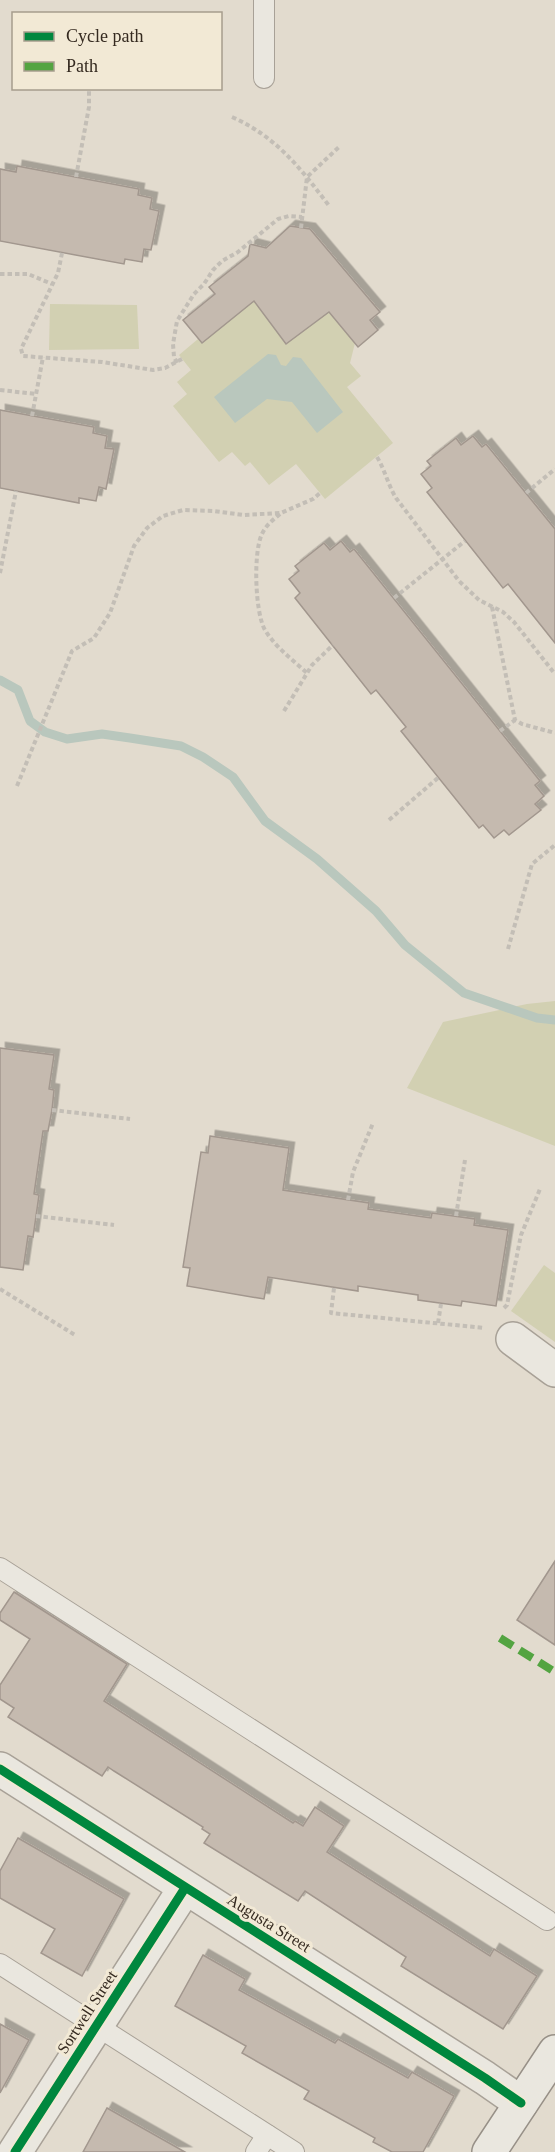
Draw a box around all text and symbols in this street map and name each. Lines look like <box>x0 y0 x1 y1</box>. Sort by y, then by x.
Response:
legend <box>12 12 222 90</box>
text: Cycle path <box>66 26 143 46</box>
text: Path <box>66 56 98 76</box>
street label: Augusta Street <box>224 1891 314 1956</box>
street label: Sortwell Street <box>54 1967 120 2057</box>

